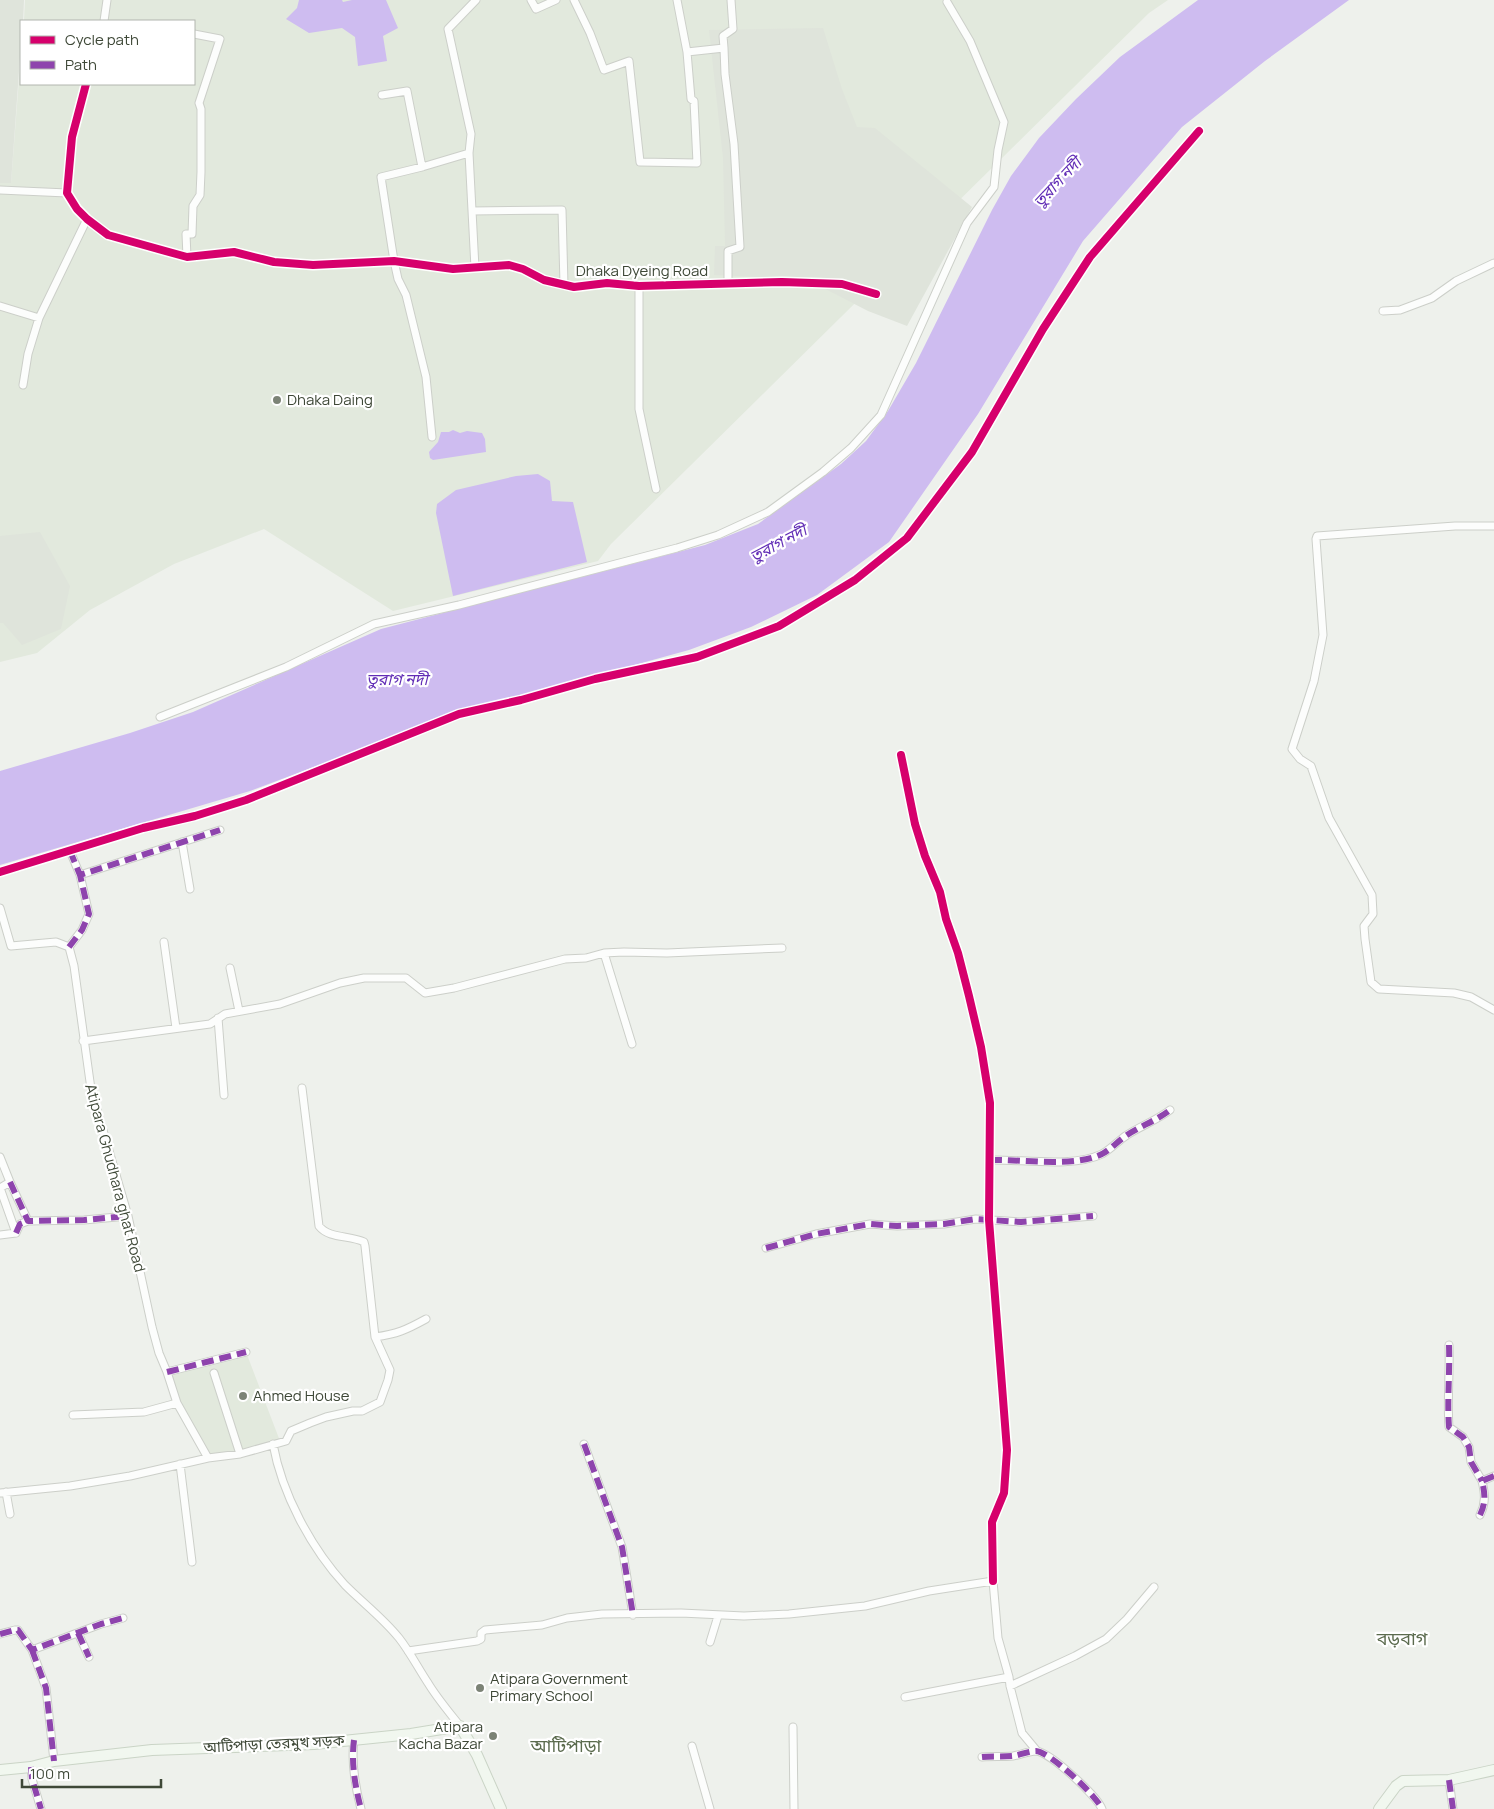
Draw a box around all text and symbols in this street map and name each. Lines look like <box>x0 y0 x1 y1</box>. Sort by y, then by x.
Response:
legend <box>20 20 195 85</box>
text: Cycle path <box>65 29 139 50</box>
text: Path <box>65 54 97 75</box>
water label: তুরাগ নদী <box>1028 150 1088 212</box>
street label: Dhaka Dyeing Road <box>576 260 708 281</box>
place label: Dhaka Daing <box>287 389 373 410</box>
marker: Dhaka Daing <box>271 394 283 406</box>
water label: তুরাগ নদী <box>746 518 813 567</box>
water label: তুরাগ নদী <box>366 668 430 690</box>
street label: Atipara Ghudhara ghat Road <box>80 1081 151 1274</box>
place label: Ahmed House <box>253 1385 350 1406</box>
marker: Ahmed House <box>237 1390 249 1402</box>
district label: বড়বাগ <box>1376 1626 1428 1650</box>
place label: Atipara Government Primary School <box>490 1668 628 1706</box>
marker: Atipara Government Primary School <box>474 1682 486 1694</box>
place label: Atipara Kacha Bazar <box>398 1716 484 1754</box>
street label: আটিপাড়া তেরমুখ সড়ক <box>202 1729 346 1758</box>
marker: Atipara Kacha Bazar <box>487 1730 499 1742</box>
district label: আটিপাড়া <box>530 1733 602 1757</box>
scale bar <box>22 1756 161 1788</box>
text: 100 m <box>30 1763 70 1784</box>

